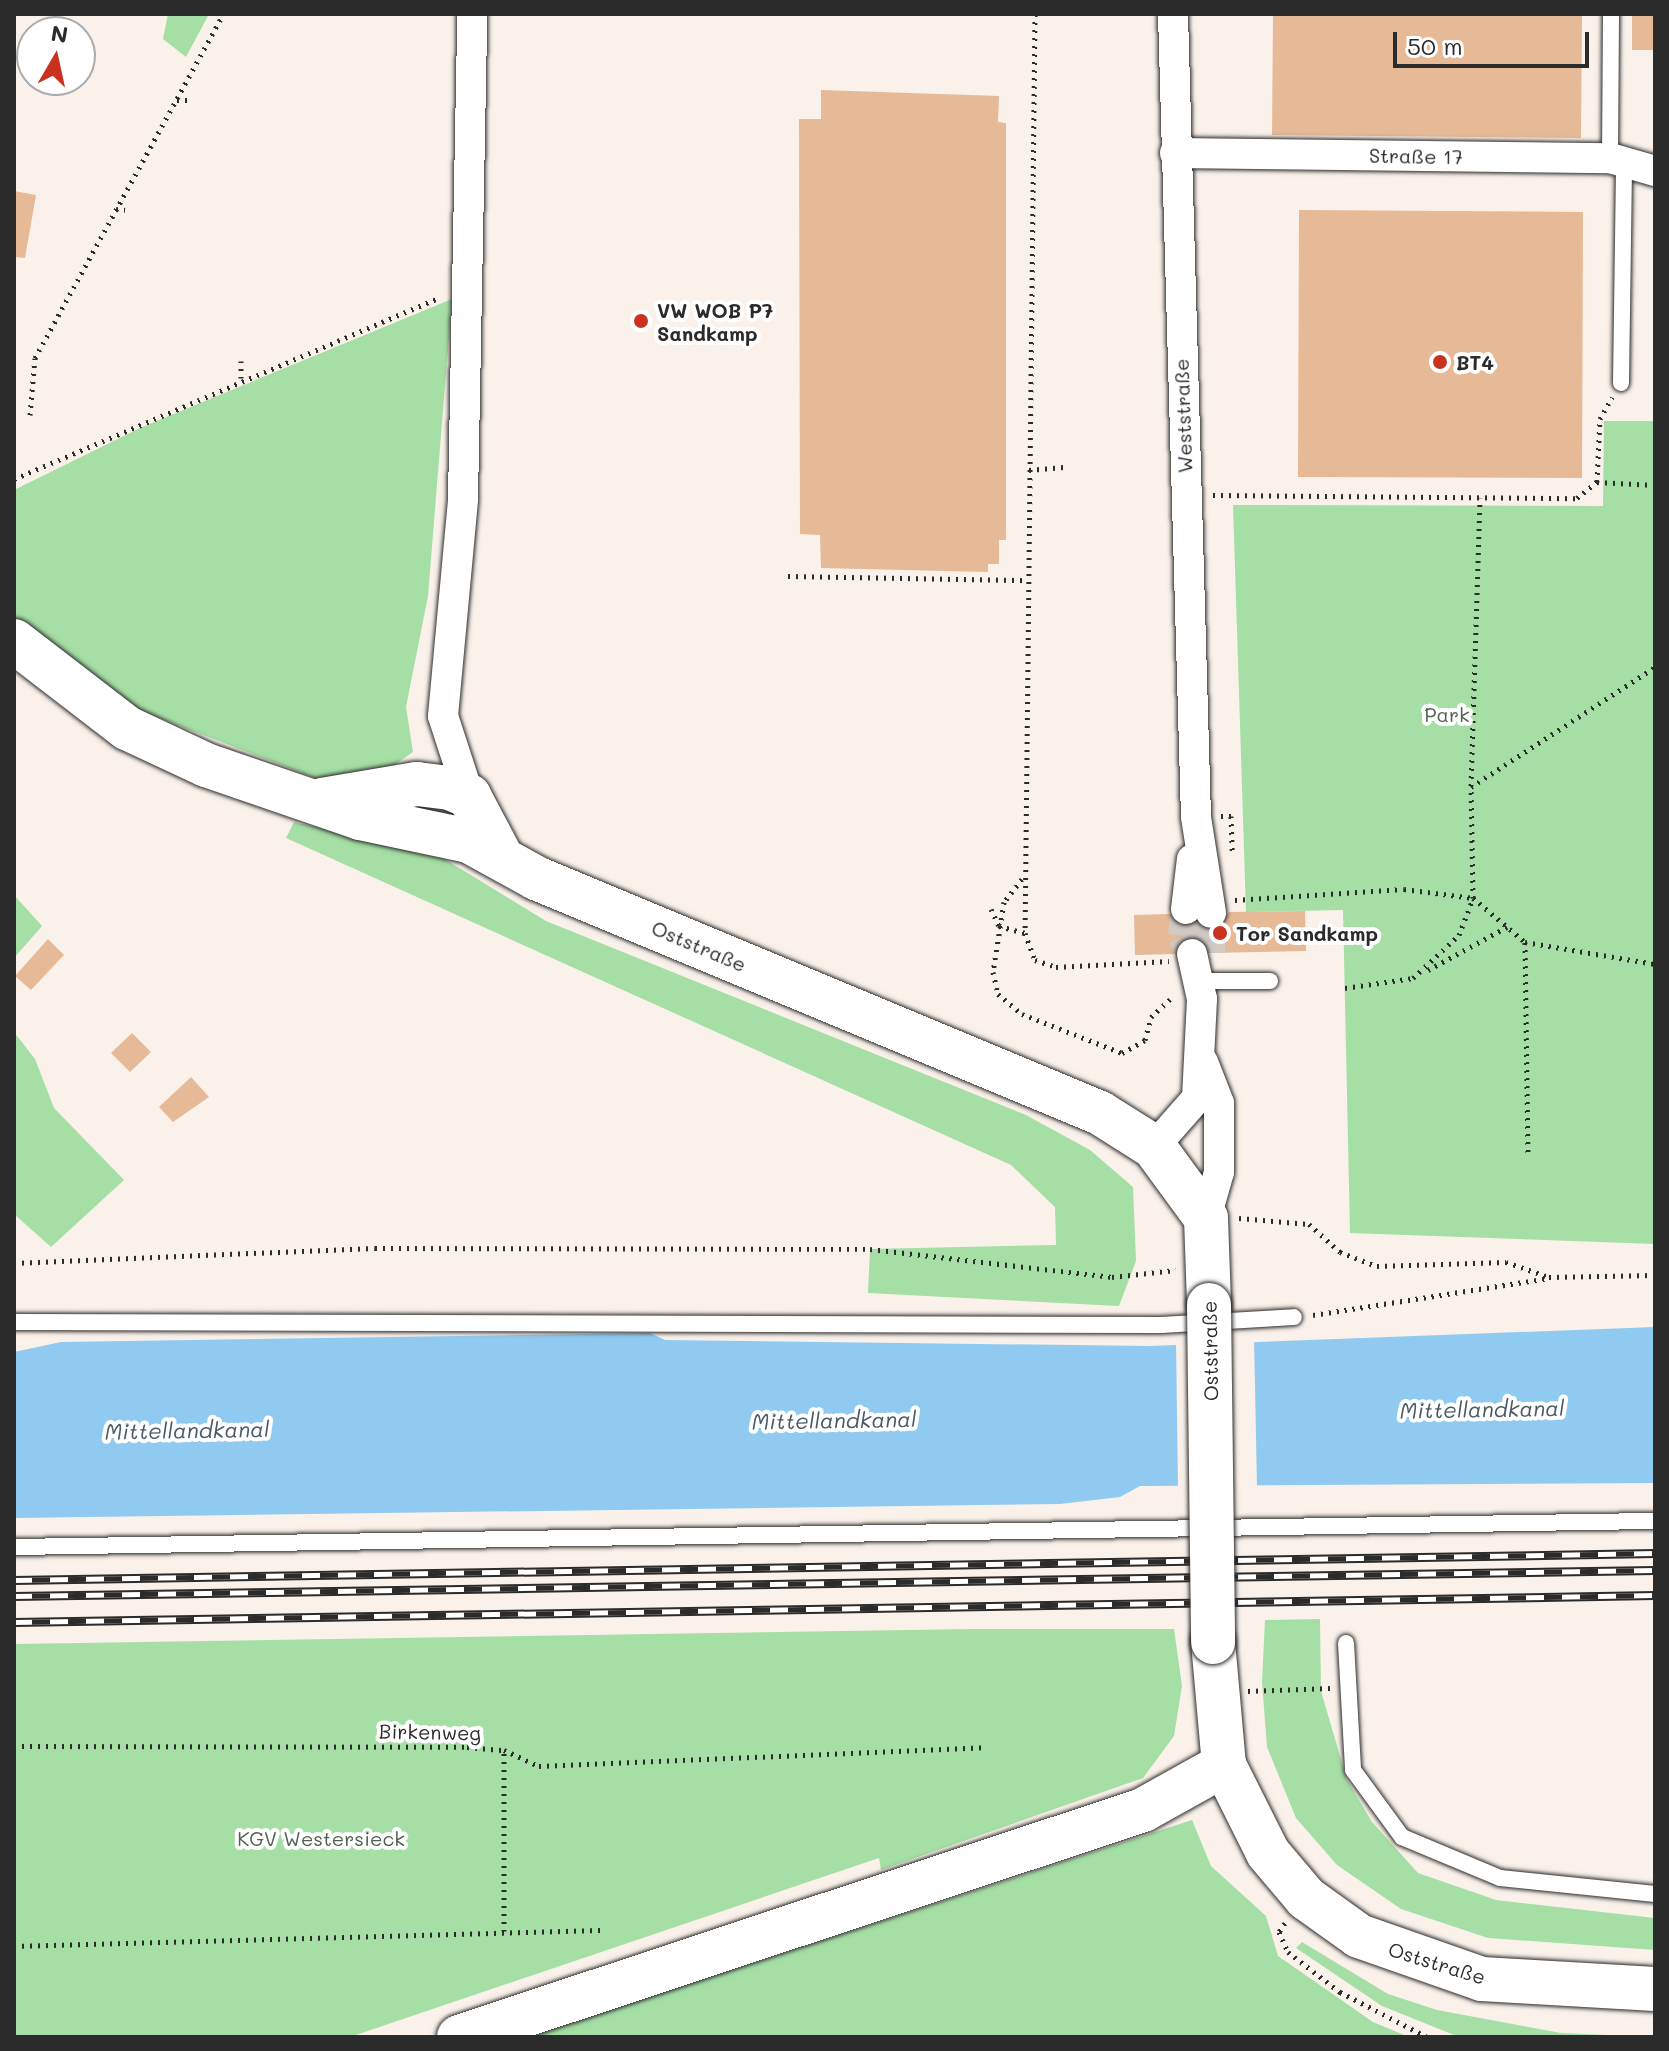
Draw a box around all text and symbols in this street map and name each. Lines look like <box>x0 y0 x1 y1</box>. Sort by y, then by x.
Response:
north arrow <box>16 16 96 96</box>
scale bar <box>1397 16 1593 66</box>
text: N <box>49 18 70 49</box>
text: 50 m <box>1407 30 1463 61</box>
street label: Straße 17 <box>1369 143 1463 169</box>
place label: VW WOB P7 Sandkamp <box>657 298 773 345</box>
marker: VW WOB P7 Sandkamp <box>632 312 650 330</box>
place label: BT4 <box>1456 350 1494 374</box>
marker: BT4 <box>1431 353 1449 371</box>
street label: Weststraße <box>1169 358 1197 474</box>
park label: Park <box>1424 702 1470 726</box>
street label: Oststraße <box>648 915 750 977</box>
place label: Tor Sandkamp <box>1236 921 1378 945</box>
marker: Tor Sandkamp <box>1211 924 1229 942</box>
street label: Oststraße <box>1197 1301 1223 1401</box>
water label: Mittellandkanal <box>1399 1394 1565 1424</box>
water label: Mittellandkanal <box>751 1405 917 1435</box>
water label: Mittellandkanal <box>104 1415 270 1445</box>
street label: Birkenweg <box>379 1719 481 1745</box>
park label: KGV Westersieck <box>237 1826 405 1850</box>
street label: Oststraße <box>1385 1937 1489 1989</box>

